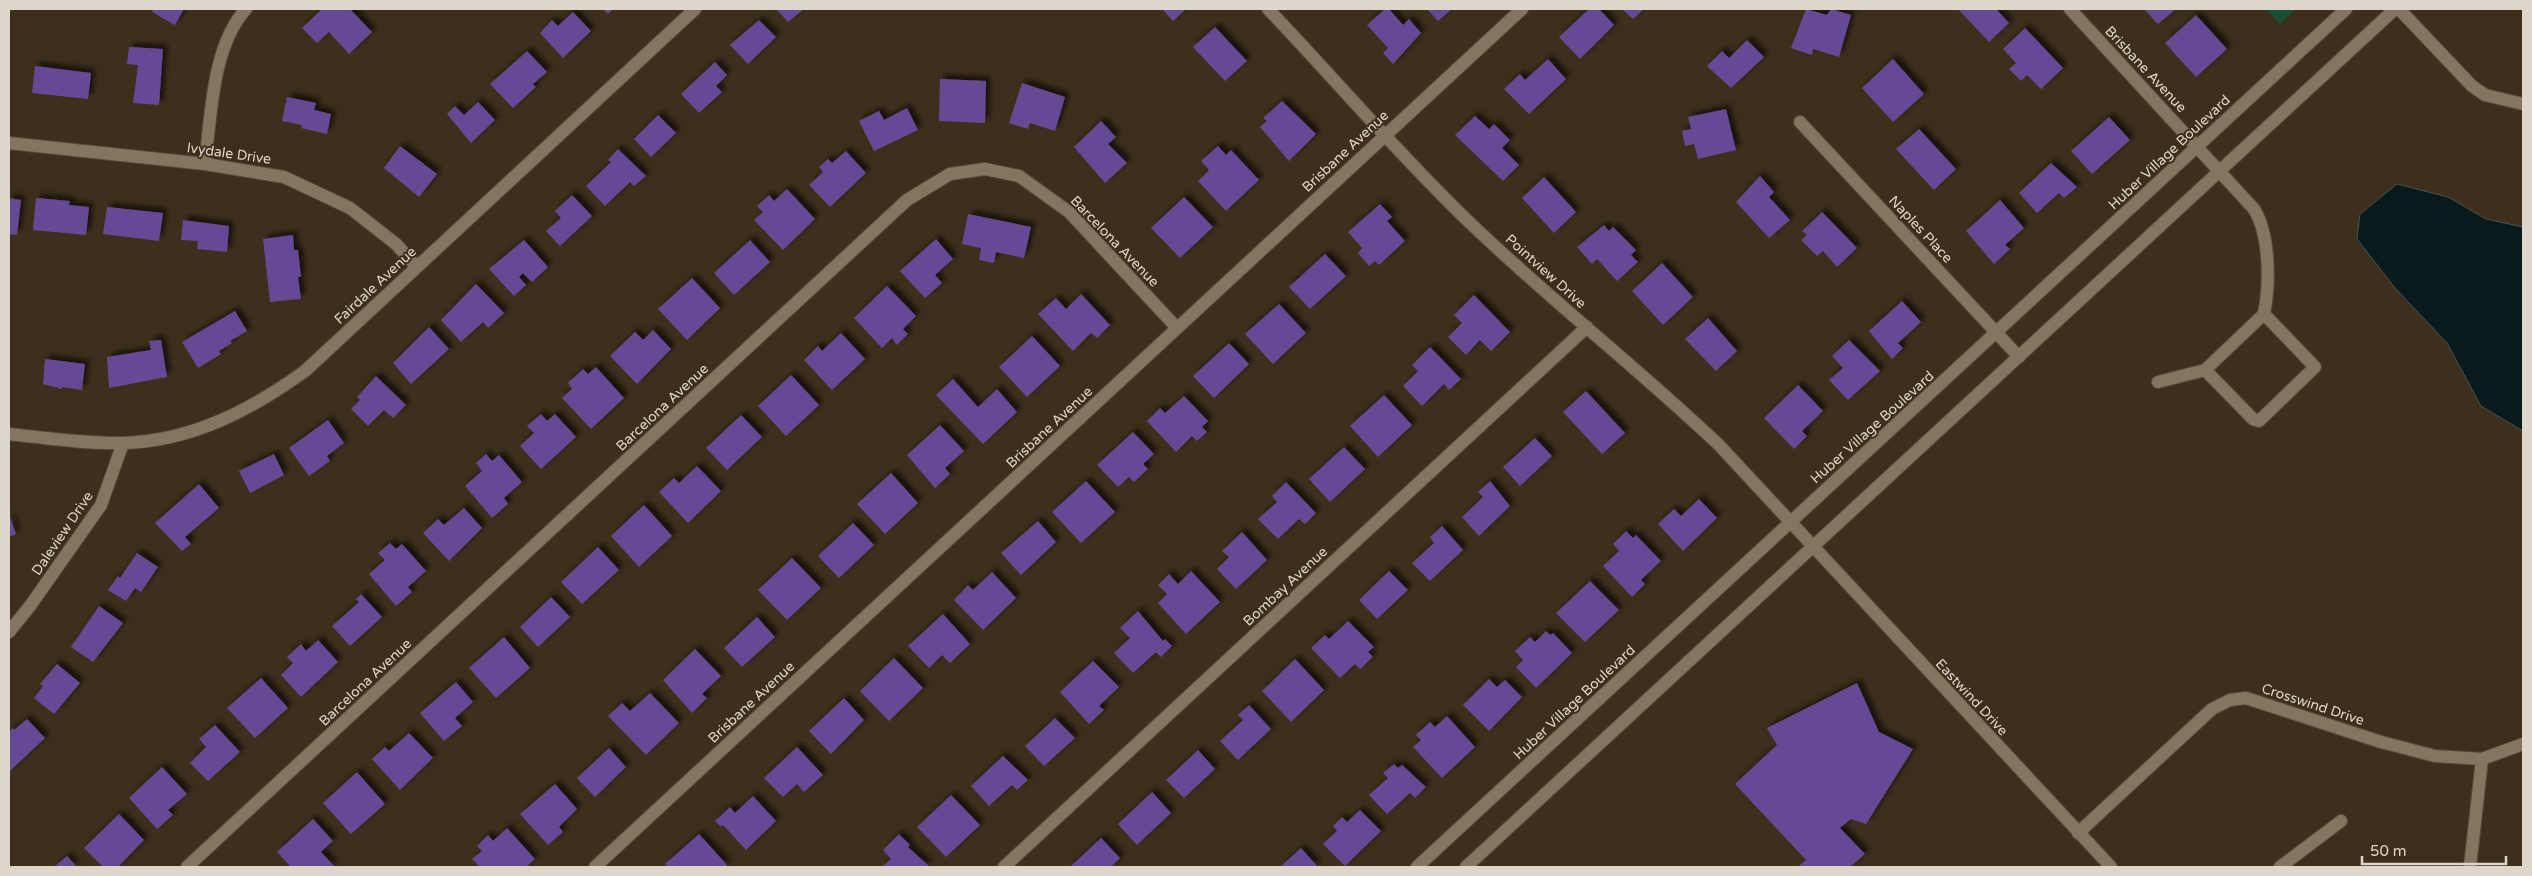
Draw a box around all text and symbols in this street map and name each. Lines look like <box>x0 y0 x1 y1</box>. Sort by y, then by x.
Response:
street label: Brisbane Avenue <box>2101 23 2190 116</box>
street label: Huber Village Boulevard <box>2105 92 2234 213</box>
street label: Brisbane Avenue <box>1299 107 1392 196</box>
street label: Ivydale Drive <box>186 139 272 168</box>
street label: Barcelona Avenue <box>1067 192 1163 291</box>
street label: Naples Place <box>1885 192 1956 267</box>
street label: Pointview Drive <box>1502 231 1590 312</box>
street label: Fairdale Avenue <box>331 243 420 328</box>
street label: Barcelona Avenue <box>613 360 712 455</box>
street label: Huber Village Boulevard <box>1807 367 1938 487</box>
street label: Brisbane Avenue <box>1003 383 1096 472</box>
street label: Daleview Drive <box>28 488 97 578</box>
street label: Bombay Avenue <box>1240 543 1331 630</box>
street label: Barcelona Avenue <box>316 635 415 730</box>
street label: Huber Village Boulevard <box>1510 642 1639 763</box>
street label: Eastwind Drive <box>1932 655 2012 739</box>
street label: Brisbane Avenue <box>705 658 798 747</box>
street label: Crosswind Drive <box>2259 680 2366 729</box>
scale bar <box>2362 834 2506 866</box>
text: 50 m <box>2370 842 2407 860</box>

